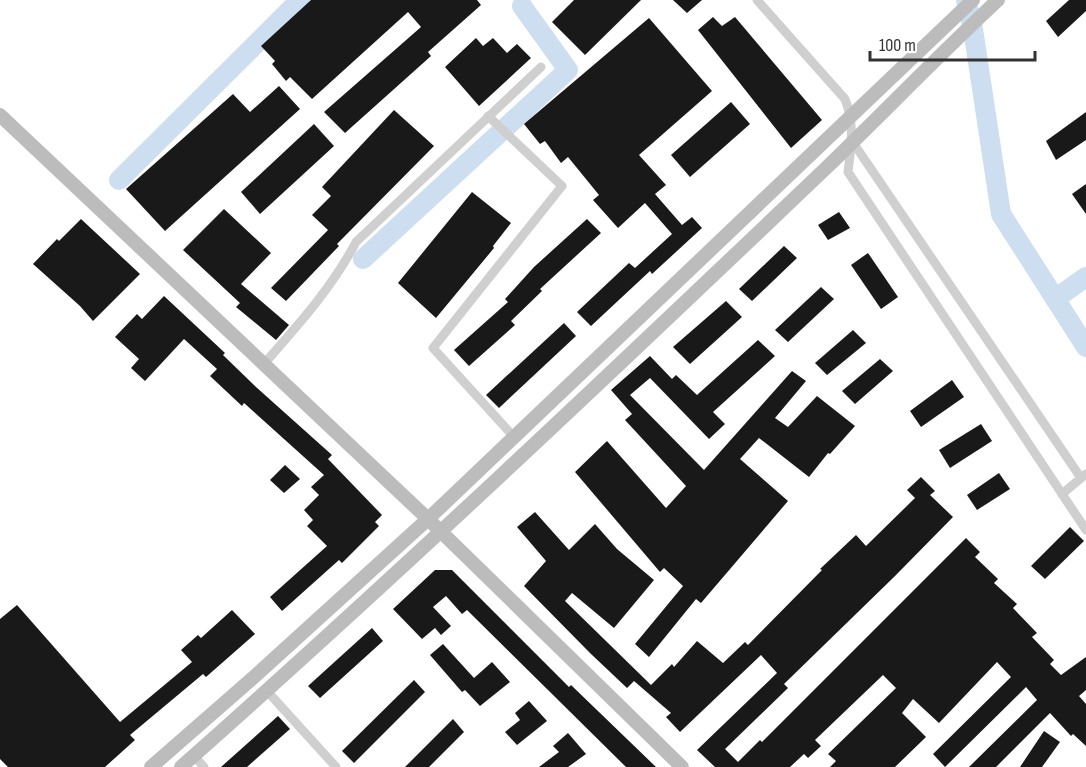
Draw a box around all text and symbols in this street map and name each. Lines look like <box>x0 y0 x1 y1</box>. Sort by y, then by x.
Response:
scale bar <box>870 24 1035 62</box>
text: 100 m <box>879 35 916 56</box>

